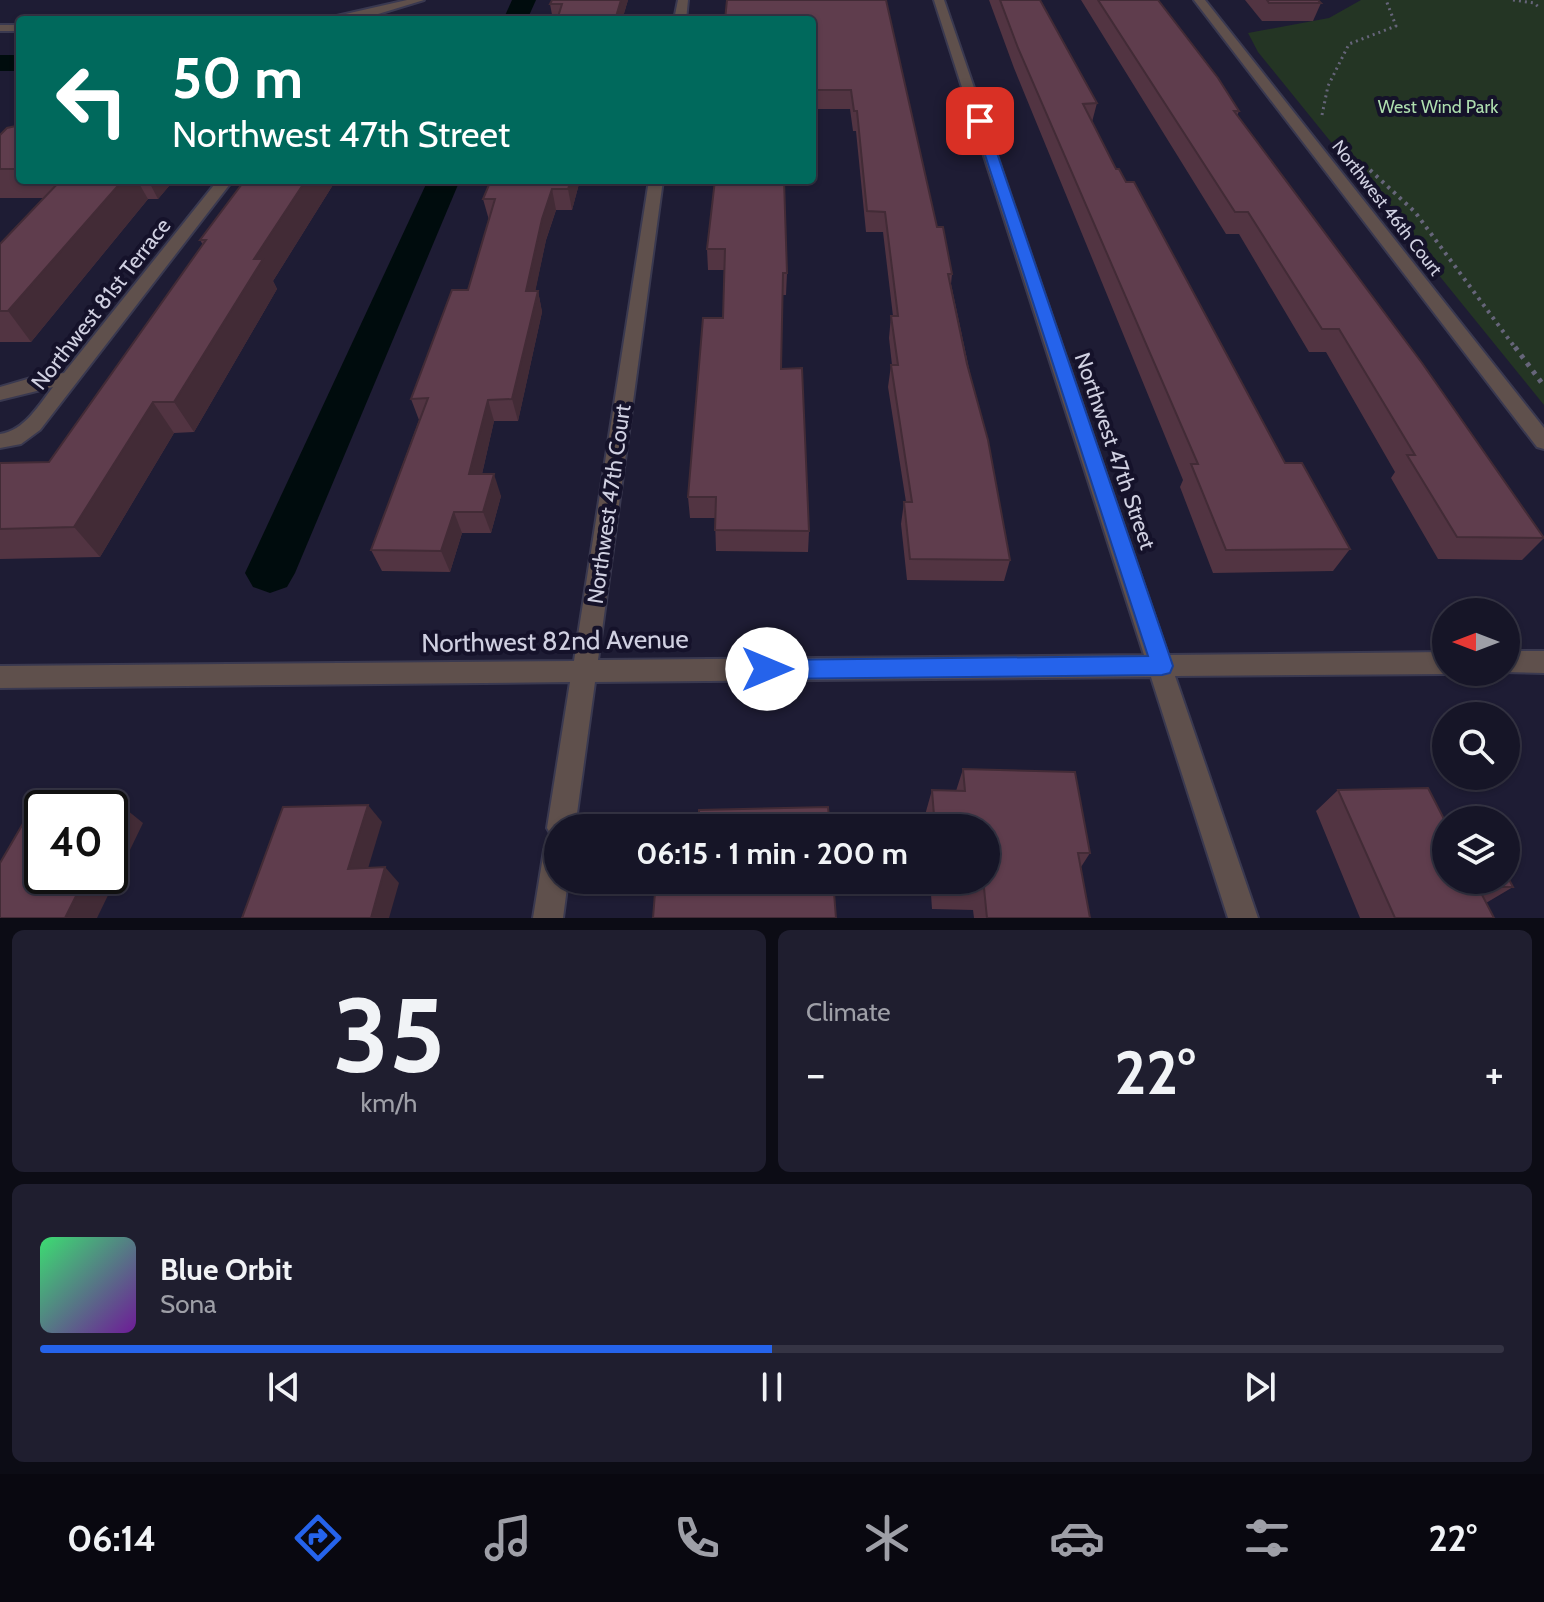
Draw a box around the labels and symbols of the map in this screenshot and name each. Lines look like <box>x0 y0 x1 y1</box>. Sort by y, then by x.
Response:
pin <box>946 87 1014 155</box>
park label: West Wind Park <box>1378 96 1499 118</box>
street label: Northwest 46th Court <box>1327 136 1447 280</box>
street label: Northwest 81st Terrace <box>26 213 176 395</box>
street label: Northwest 47th Street <box>1069 349 1162 554</box>
street label: Northwest 47th Court <box>582 402 636 606</box>
north arrow <box>1432 598 1520 686</box>
street label: Northwest 82nd Avenue <box>421 623 689 659</box>
position arrow <box>725 627 809 711</box>
speed limit sign: 40 <box>24 790 128 894</box>

